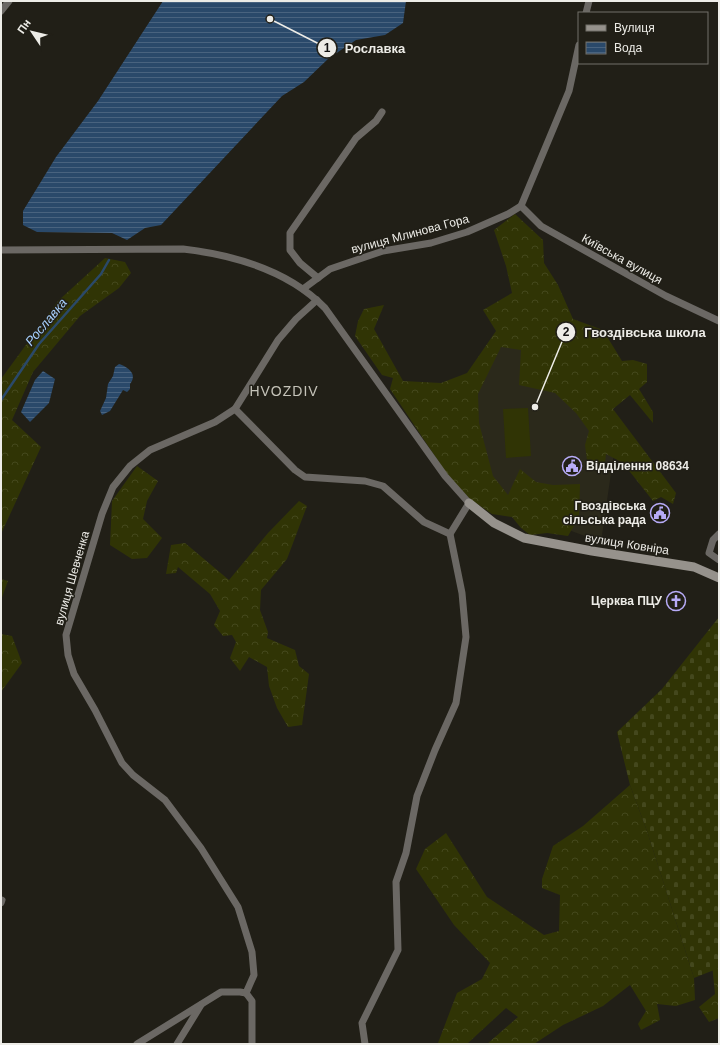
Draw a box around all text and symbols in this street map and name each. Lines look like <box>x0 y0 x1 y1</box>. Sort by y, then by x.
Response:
north arrow <box>12 12 52 52</box>
legend <box>578 12 708 64</box>
text: Пн <box>15 17 33 36</box>
text: Вулиця <box>614 21 655 35</box>
callout: Рославка <box>317 36 413 61</box>
text: 1 <box>324 41 331 55</box>
text: Рославка <box>345 41 406 56</box>
text: Вода <box>614 41 642 55</box>
street label: вулиця Млинова Гора <box>350 211 471 256</box>
street label: Київська вулиця <box>579 231 665 287</box>
water label: Рославка <box>22 295 70 349</box>
callout: Гвоздівська школа <box>556 320 714 345</box>
text: 2 <box>563 325 570 339</box>
text: Гвоздівська школа <box>584 325 707 340</box>
district label: HVOZDIV <box>249 383 319 399</box>
public building icon: Відділення 08634 <box>561 455 583 477</box>
place label: Відділення 08634 <box>586 459 689 473</box>
place label: Гвоздівська сільська рада <box>563 499 646 527</box>
public building icon: Гвоздівська сільська рада <box>649 502 671 524</box>
street label: вулиця Шевченка <box>52 529 92 627</box>
street label: вулиця Ковніра <box>584 530 670 558</box>
church icon: Церква ПЦУ <box>665 590 687 612</box>
place label: Церква ПЦУ <box>591 594 663 608</box>

